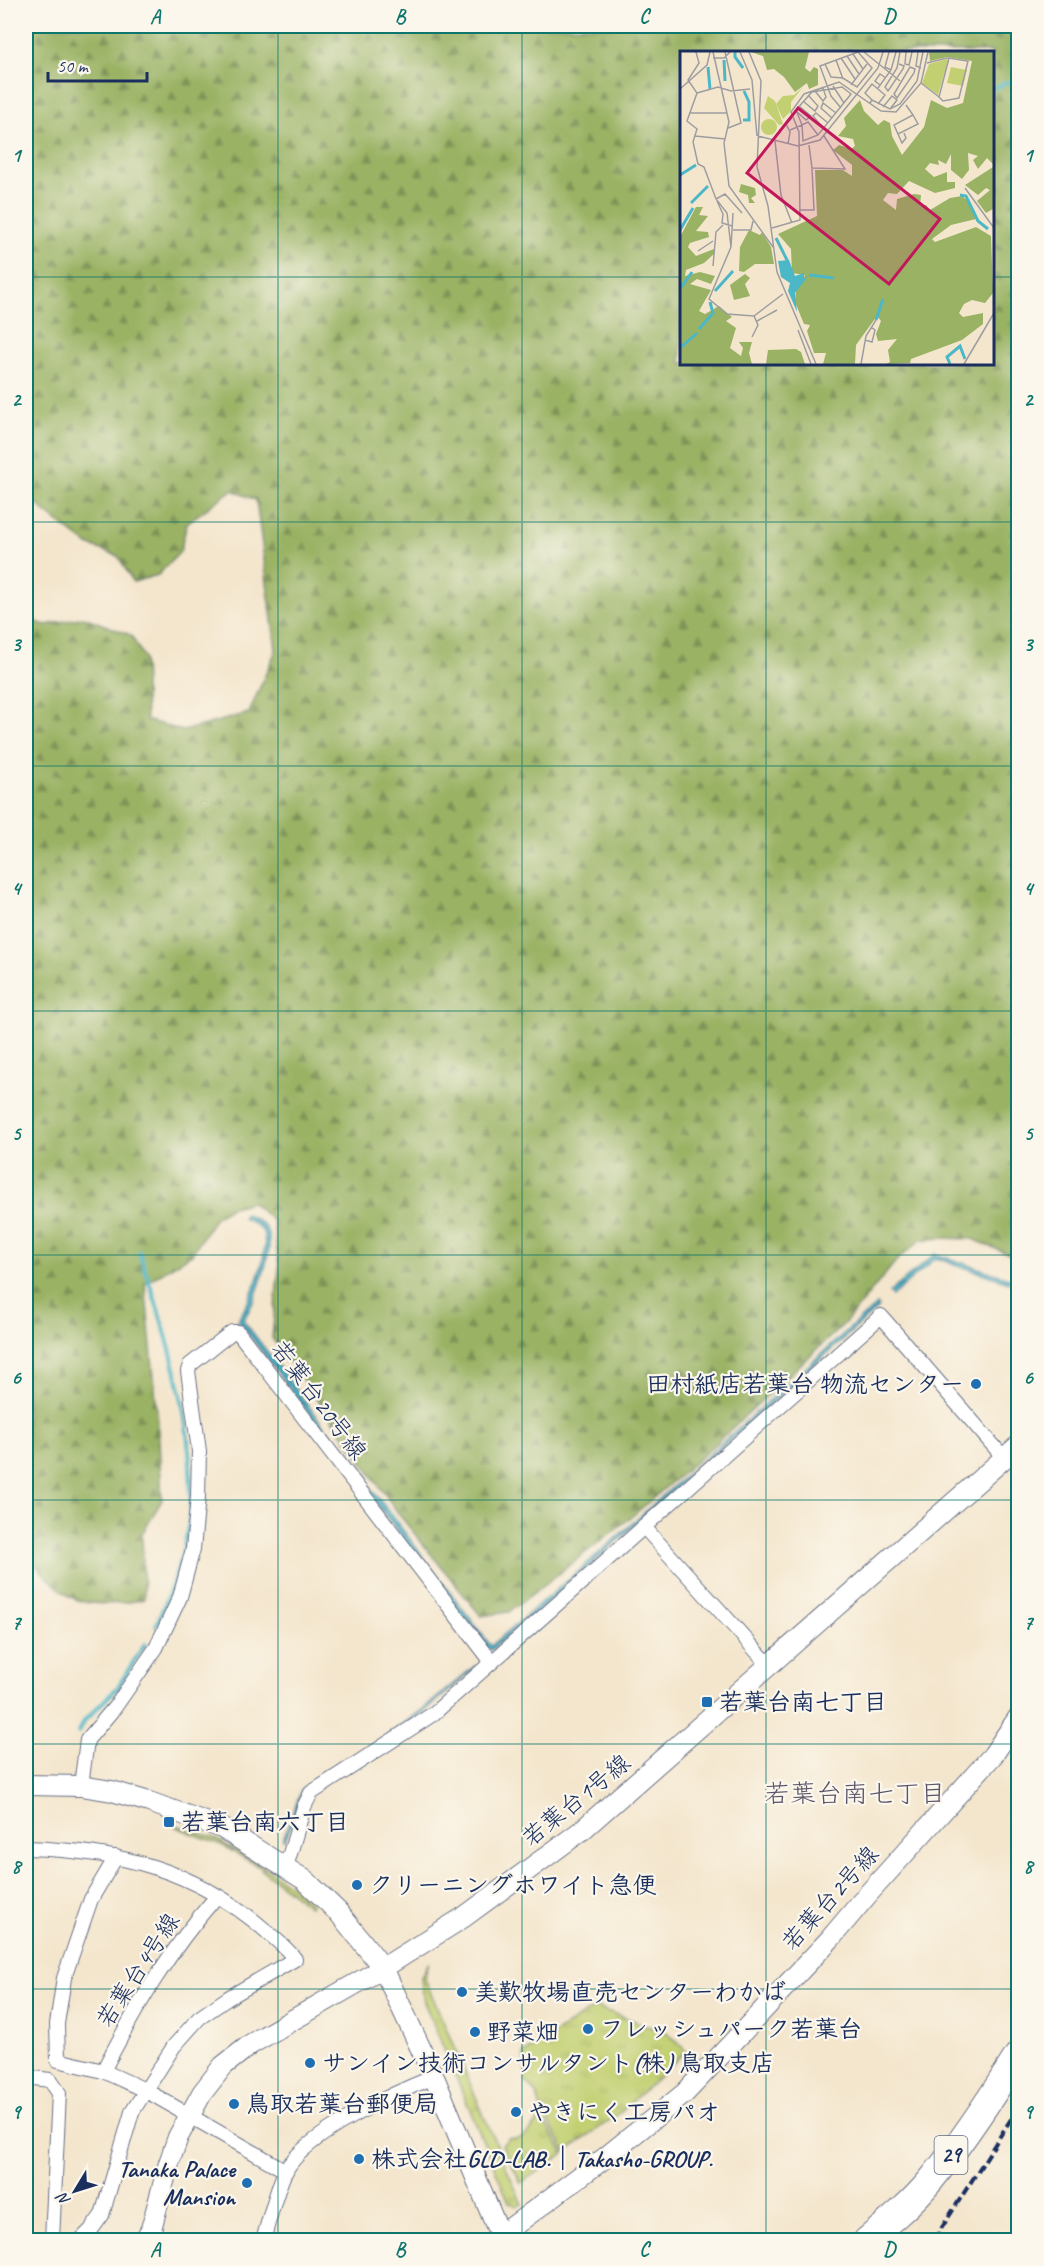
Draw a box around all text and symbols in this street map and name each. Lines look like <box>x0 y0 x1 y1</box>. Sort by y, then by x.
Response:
text: A <box>150 4 162 29</box>
text: B <box>395 4 407 29</box>
text: C <box>639 4 651 29</box>
text: D <box>883 4 897 29</box>
scale bar <box>48 45 147 83</box>
inset map <box>680 51 993 364</box>
text: 50 m <box>57 55 90 77</box>
text: 1 <box>12 143 23 168</box>
text: 1 <box>1024 143 1035 168</box>
text: 2 <box>12 387 23 412</box>
text: 2 <box>1024 387 1035 412</box>
text: 3 <box>12 632 23 657</box>
text: 3 <box>1024 632 1035 657</box>
text: 4 <box>12 876 24 901</box>
text: 4 <box>1024 876 1036 901</box>
text: 5 <box>12 1121 23 1146</box>
text: 5 <box>1024 1121 1035 1146</box>
street label: 若葉台20号線 <box>264 1334 374 1466</box>
text: 6 <box>11 1365 22 1390</box>
text: 6 <box>1023 1365 1034 1390</box>
place label: 田村紙店若葉台 物流センター <box>646 1369 964 1399</box>
marker: 田村紙店若葉台 物流センター <box>969 1377 983 1391</box>
text: 7 <box>12 1610 23 1635</box>
text: 7 <box>1024 1610 1035 1635</box>
place label: 若葉台南七丁目 <box>719 1687 887 1717</box>
marker: 若葉台南七丁目 <box>700 1695 714 1709</box>
street label: 若葉台1号線 <box>516 1747 636 1853</box>
district label: 若葉台南七丁目 <box>764 1777 946 1810</box>
place label: 若葉台南六丁目 <box>181 1807 349 1837</box>
marker: 若葉台南六丁目 <box>162 1815 176 1829</box>
street label: 若葉台2号線 <box>775 1839 885 1957</box>
text: 8 <box>12 1854 24 1879</box>
text: 8 <box>1024 1854 1036 1879</box>
place label: クリーニングホワイト急便 <box>369 1870 657 1900</box>
marker: クリーニングホワイト急便 <box>350 1878 364 1892</box>
street label: 若葉台4号線 <box>90 1907 186 2033</box>
place label: 美歎牧場直売センターわかば <box>474 1977 786 2007</box>
marker: 美歎牧場直売センターわかば <box>455 1985 469 1999</box>
place label: フレッシュパーク若葉台 <box>600 2014 862 2044</box>
place label: 野菜畑 <box>487 2017 559 2047</box>
marker: フレッシュパーク若葉台 <box>581 2022 595 2036</box>
marker: 野菜畑 <box>468 2025 482 2039</box>
place label: サンイン技術コンサルタント(株) 鳥取支店 <box>322 2048 775 2078</box>
marker: サンイン技術コンサルタント(株) 鳥取支店 <box>303 2056 317 2070</box>
place label: 鳥取若葉台郵便局 <box>246 2089 438 2119</box>
marker: 鳥取若葉台郵便局 <box>227 2097 241 2111</box>
place label: やきにく工房パオ <box>528 2097 720 2127</box>
text: 9 <box>12 2099 23 2124</box>
text: 9 <box>1024 2099 1035 2124</box>
marker: やきにく工房パオ <box>509 2105 523 2119</box>
road number: 29 <box>934 2136 968 2174</box>
place label: 株式会社GLD-LAB.｜Takasho-GROUP. <box>371 2144 714 2174</box>
marker: 株式会社GLD-LAB.｜Takasho-GROUP. <box>352 2152 366 2166</box>
place label: Tanaka Palace Mansion <box>118 2154 237 2212</box>
north arrow <box>45 2161 105 2221</box>
marker: Tanaka Palace Mansion <box>240 2176 254 2190</box>
text: N <box>51 2187 75 2210</box>
text: A <box>150 2237 162 2262</box>
text: B <box>395 2237 407 2262</box>
text: C <box>639 2237 651 2262</box>
text: D <box>883 2237 897 2262</box>

